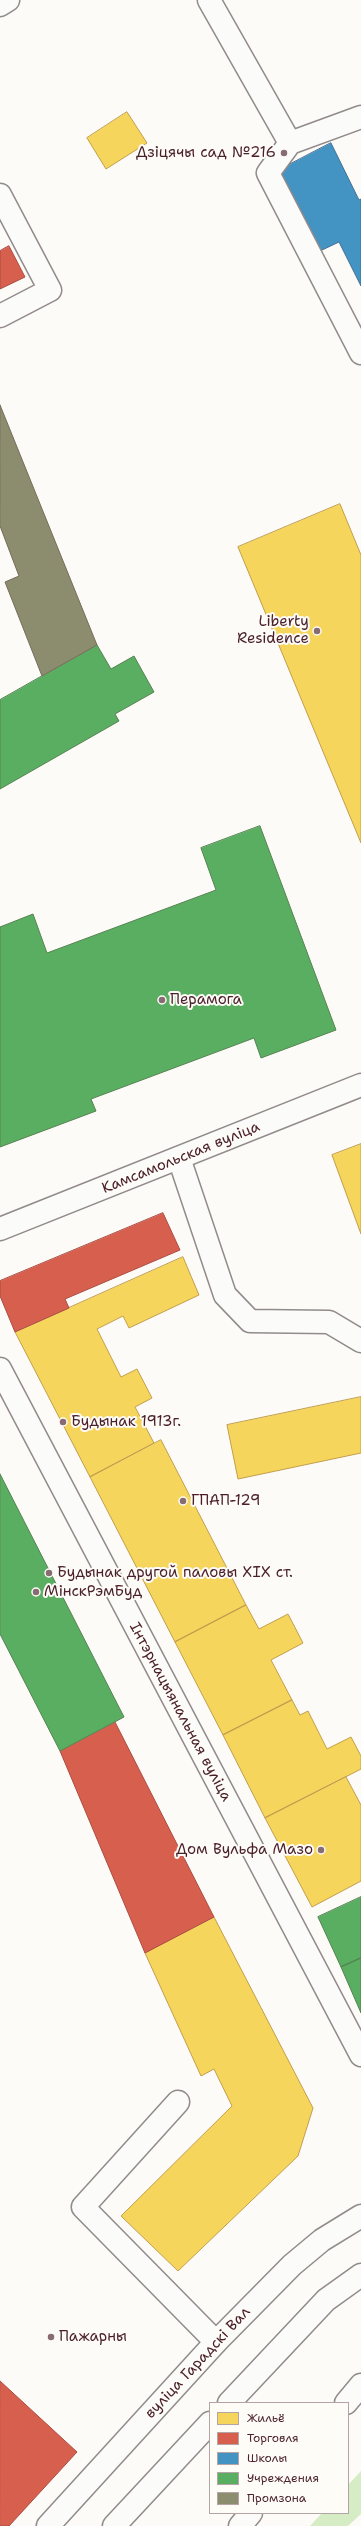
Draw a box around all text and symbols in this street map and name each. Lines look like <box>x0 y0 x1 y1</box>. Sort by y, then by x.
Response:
place label: Дзіцячы сад №216 <box>136 144 276 162</box>
marker: Дзіцячы сад №216 <box>279 148 289 158</box>
place label: Liberty Residence <box>237 613 309 648</box>
marker: Liberty Residence <box>312 626 322 636</box>
place label: Перамога <box>170 991 242 1009</box>
marker: Перамога <box>157 995 167 1005</box>
street label: Камсамольская вуліца <box>99 1118 263 1198</box>
place label: Будынак 1913г. <box>71 1413 181 1431</box>
marker: Будынак 1913г. <box>58 1417 68 1427</box>
place label: ГПАП-129 <box>191 1492 260 1510</box>
marker: ГПАП-129 <box>178 1496 188 1506</box>
place label: Будынак другой паловы XIX ст. <box>57 1564 293 1582</box>
marker: Будынак другой паловы XIX ст. <box>44 1568 54 1578</box>
place label: МінскРэмБуд <box>44 1583 142 1601</box>
marker: МінскРэмБуд <box>31 1587 41 1597</box>
street label: Інтэрнацыянальная вуліца <box>125 1619 235 1805</box>
place label: Дом Вульфа Мазо <box>176 1841 313 1859</box>
marker: Дом Вульфа Мазо <box>316 1845 326 1855</box>
street label: вуліца Гарадскі Вал <box>142 2303 254 2423</box>
place label: Пажарны <box>59 2328 127 2346</box>
marker: Пажарны <box>46 2332 56 2342</box>
legend <box>209 2402 349 2514</box>
text: Жильё <box>247 2410 285 2426</box>
text: Торговля <box>247 2430 299 2446</box>
text: Школы <box>247 2450 287 2466</box>
text: Учреждения <box>247 2470 319 2486</box>
text: Промзона <box>247 2490 306 2506</box>

